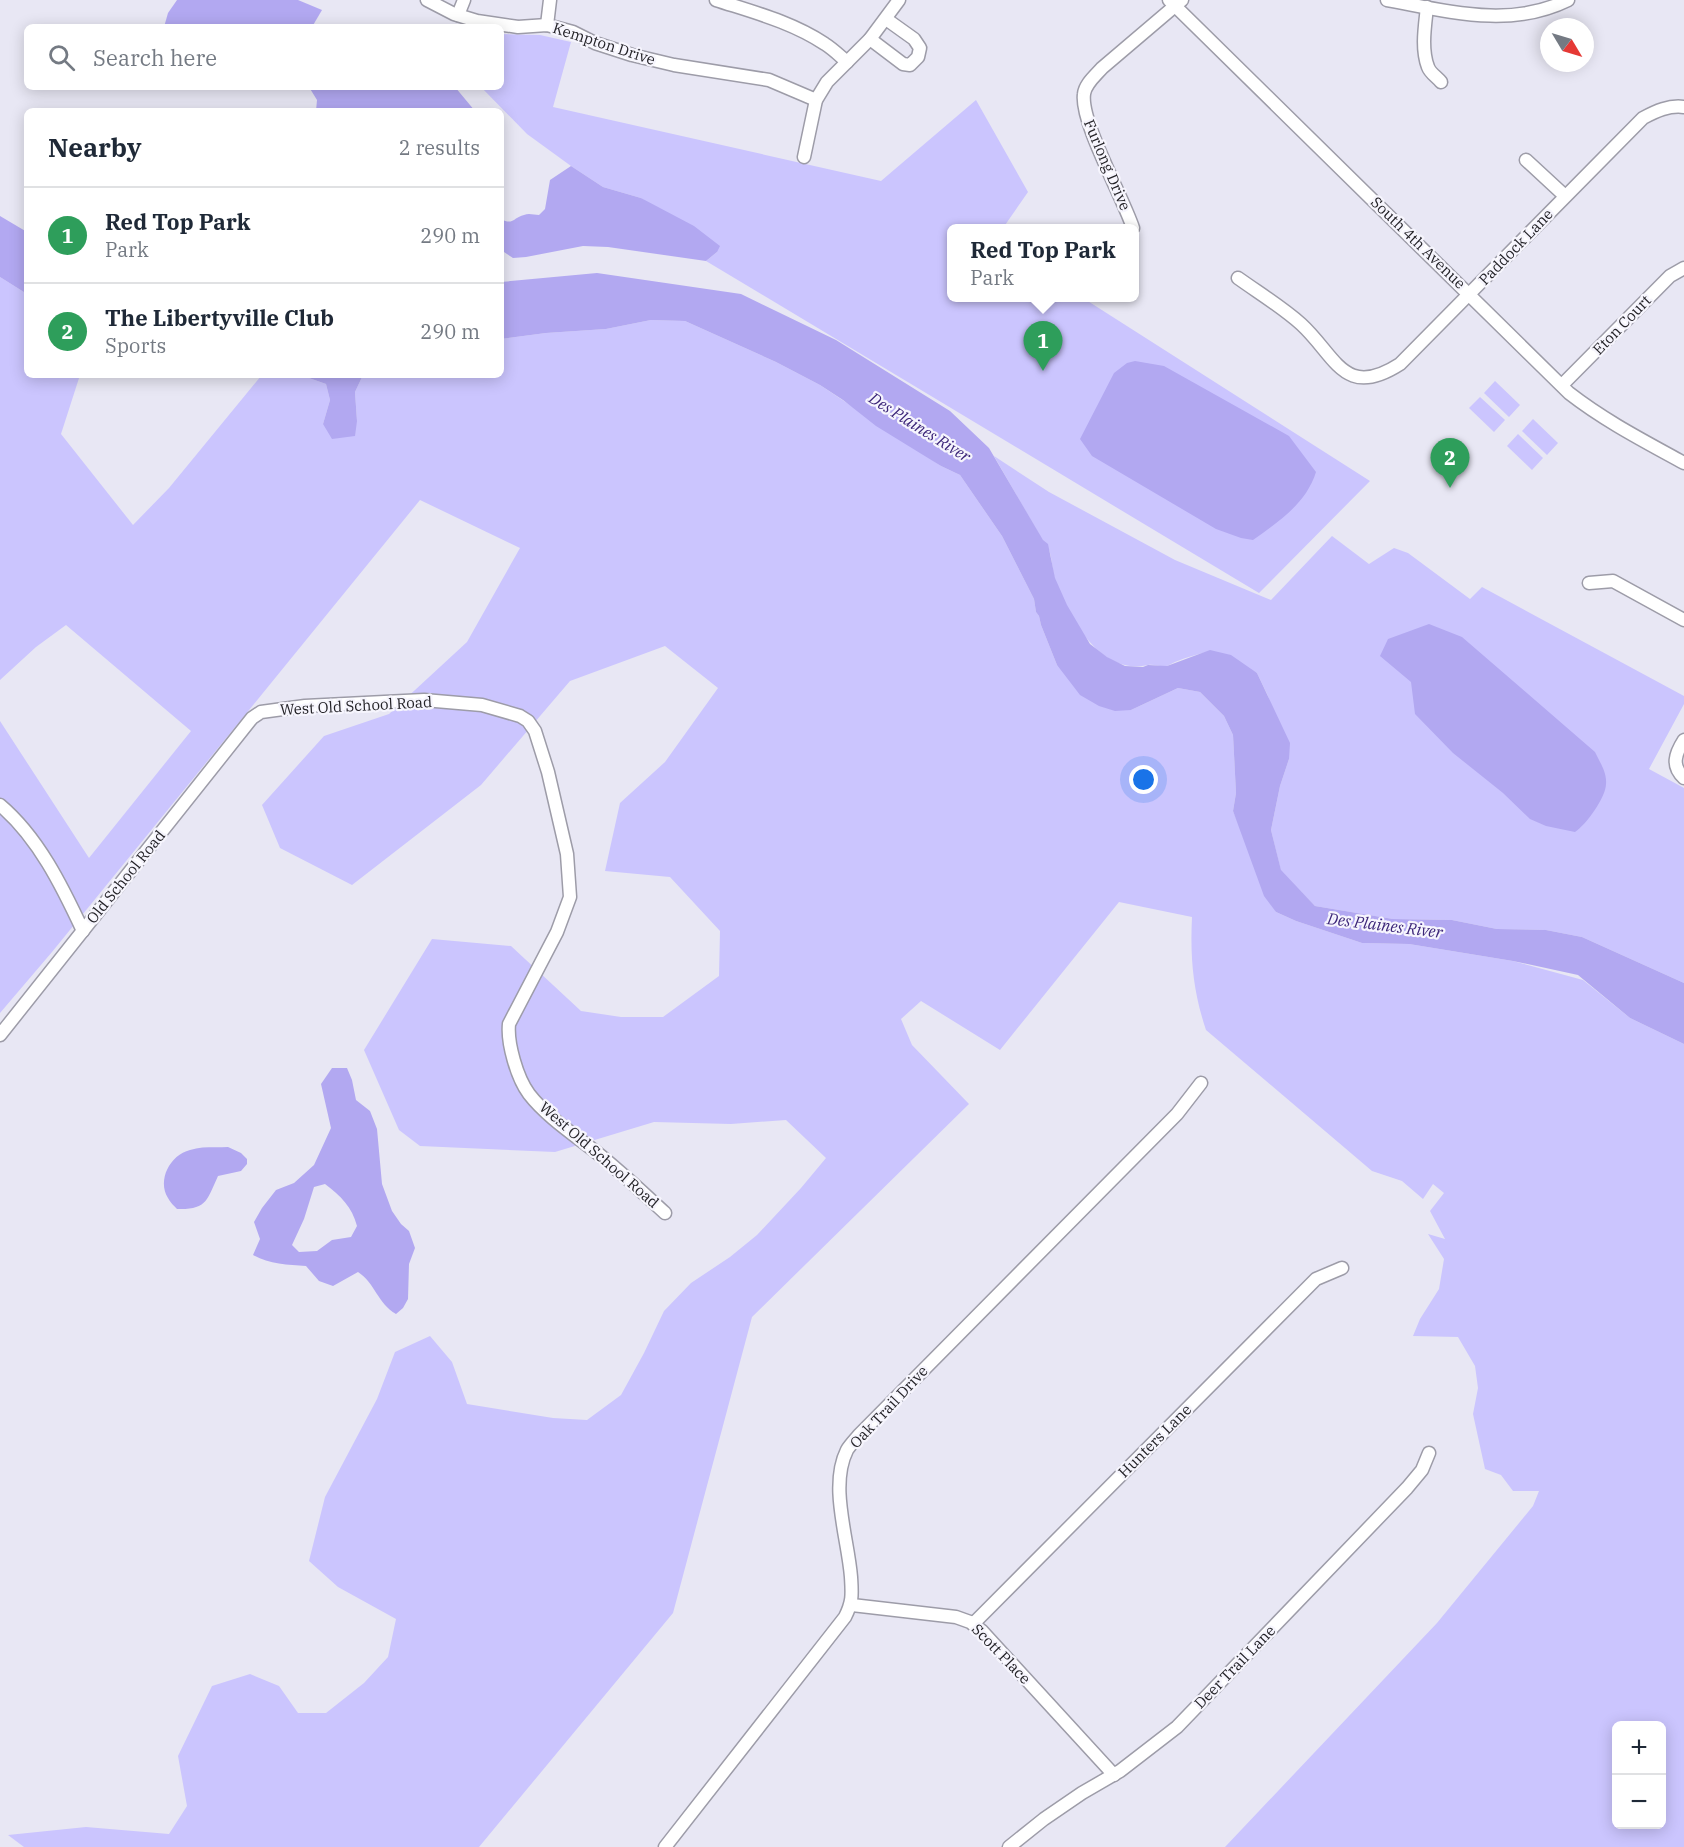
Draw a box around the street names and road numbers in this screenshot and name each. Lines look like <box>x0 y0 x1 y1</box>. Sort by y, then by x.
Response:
street label: Kempton Drive <box>551 18 658 69</box>
street label: Furlong Drive <box>1080 116 1135 213</box>
street label: South 4th Avenue <box>1367 193 1470 293</box>
street label: Paddock Lane <box>1474 204 1557 289</box>
street label: Eton Court <box>1588 291 1655 359</box>
street label: West Old School Road <box>279 692 433 719</box>
street label: Old School Road <box>82 826 169 927</box>
street label: West Old School Road <box>536 1097 663 1212</box>
street label: Oak Trail Drive <box>845 1361 932 1452</box>
street label: Hunters Lane <box>1114 1400 1195 1481</box>
street label: Scott Place <box>968 1620 1035 1688</box>
street label: Deer Trail Lane <box>1190 1621 1279 1712</box>

